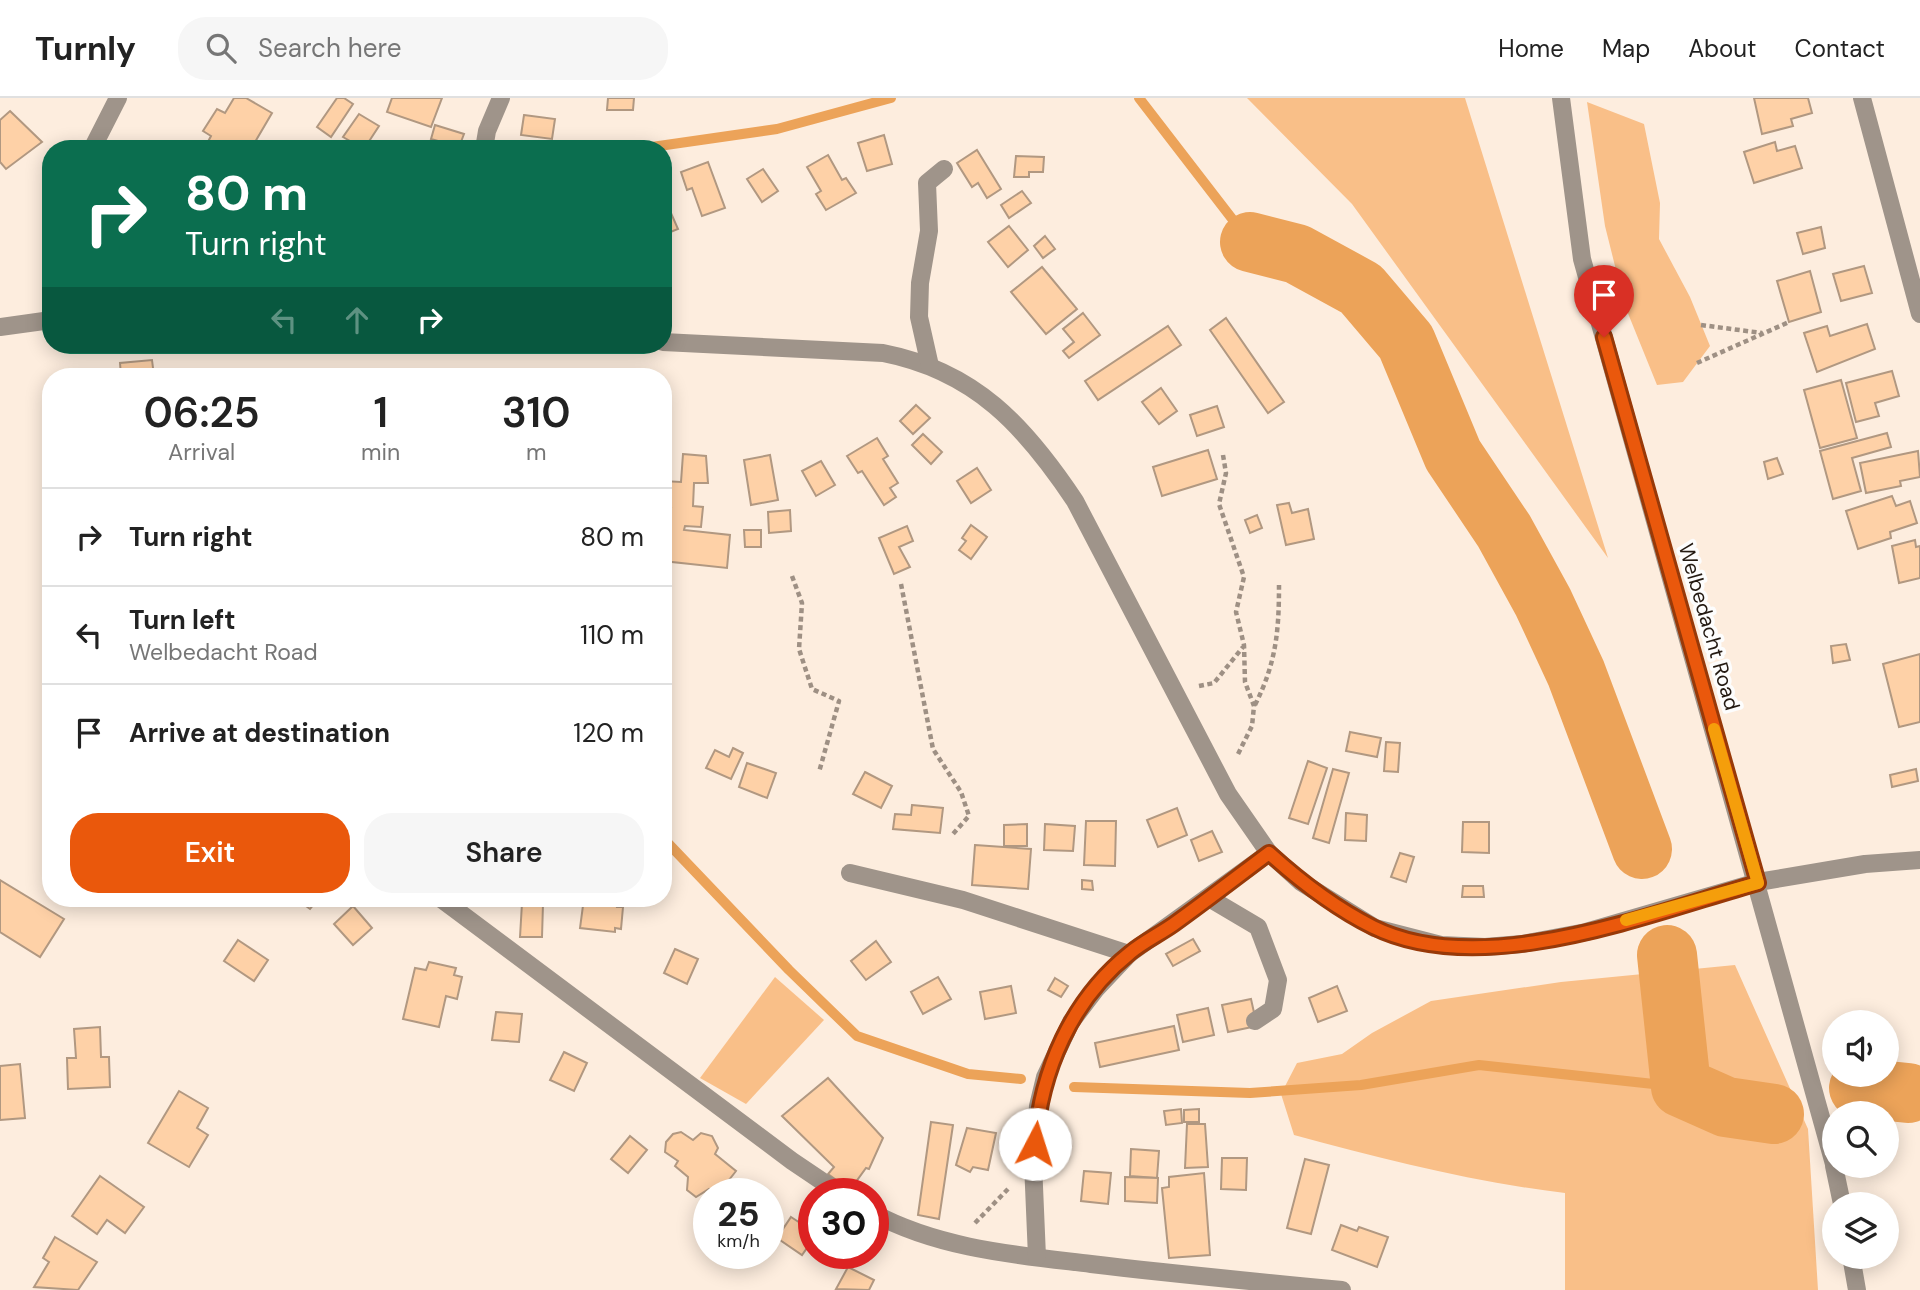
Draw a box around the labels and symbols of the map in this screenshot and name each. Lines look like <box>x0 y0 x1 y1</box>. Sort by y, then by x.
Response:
pin <box>1574 265 1634 337</box>
street label: Welbedacht Road <box>1672 540 1746 714</box>
position arrow <box>998 1107 1072 1181</box>
speed limit sign: 30 <box>798 1178 889 1269</box>

